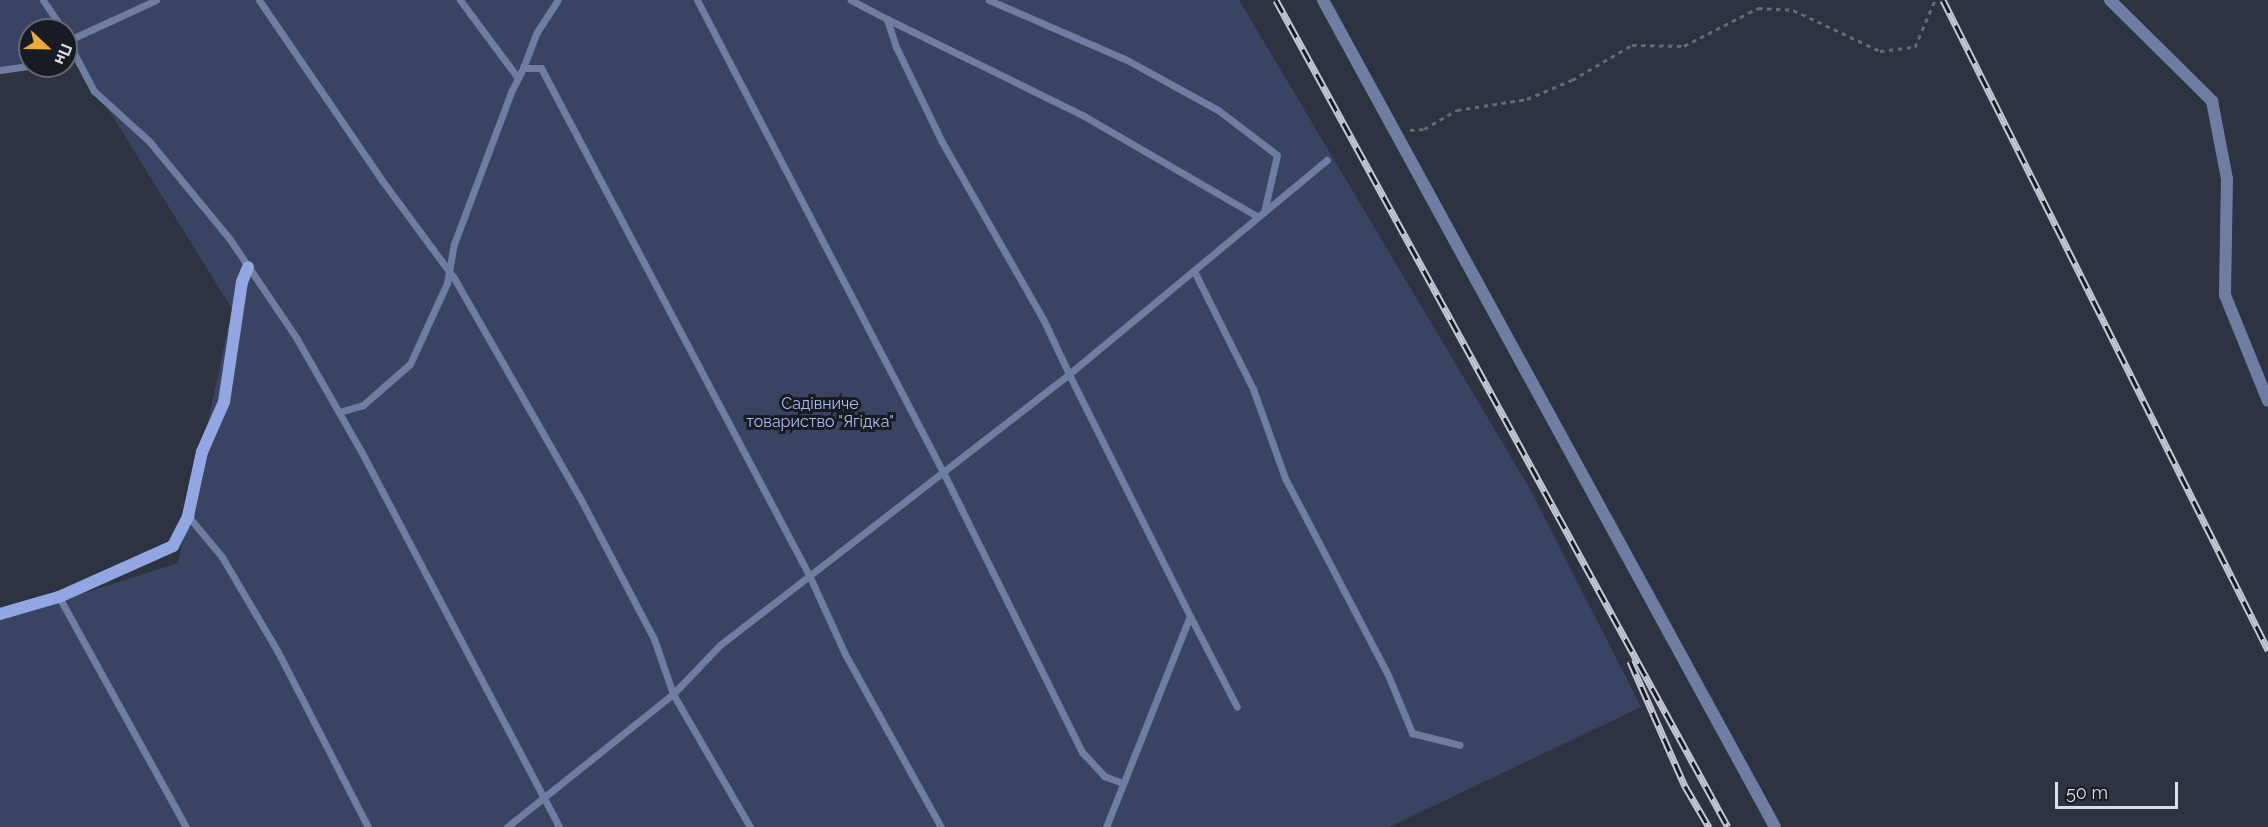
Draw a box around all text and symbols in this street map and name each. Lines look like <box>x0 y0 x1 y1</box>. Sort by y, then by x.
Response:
north arrow <box>18 18 78 78</box>
text: Пн <box>51 41 76 68</box>
park label: Садівниче товариство "Ягідка" <box>746 394 894 432</box>
scale bar <box>2058 770 2181 808</box>
text: 50 m <box>2066 782 2108 803</box>

